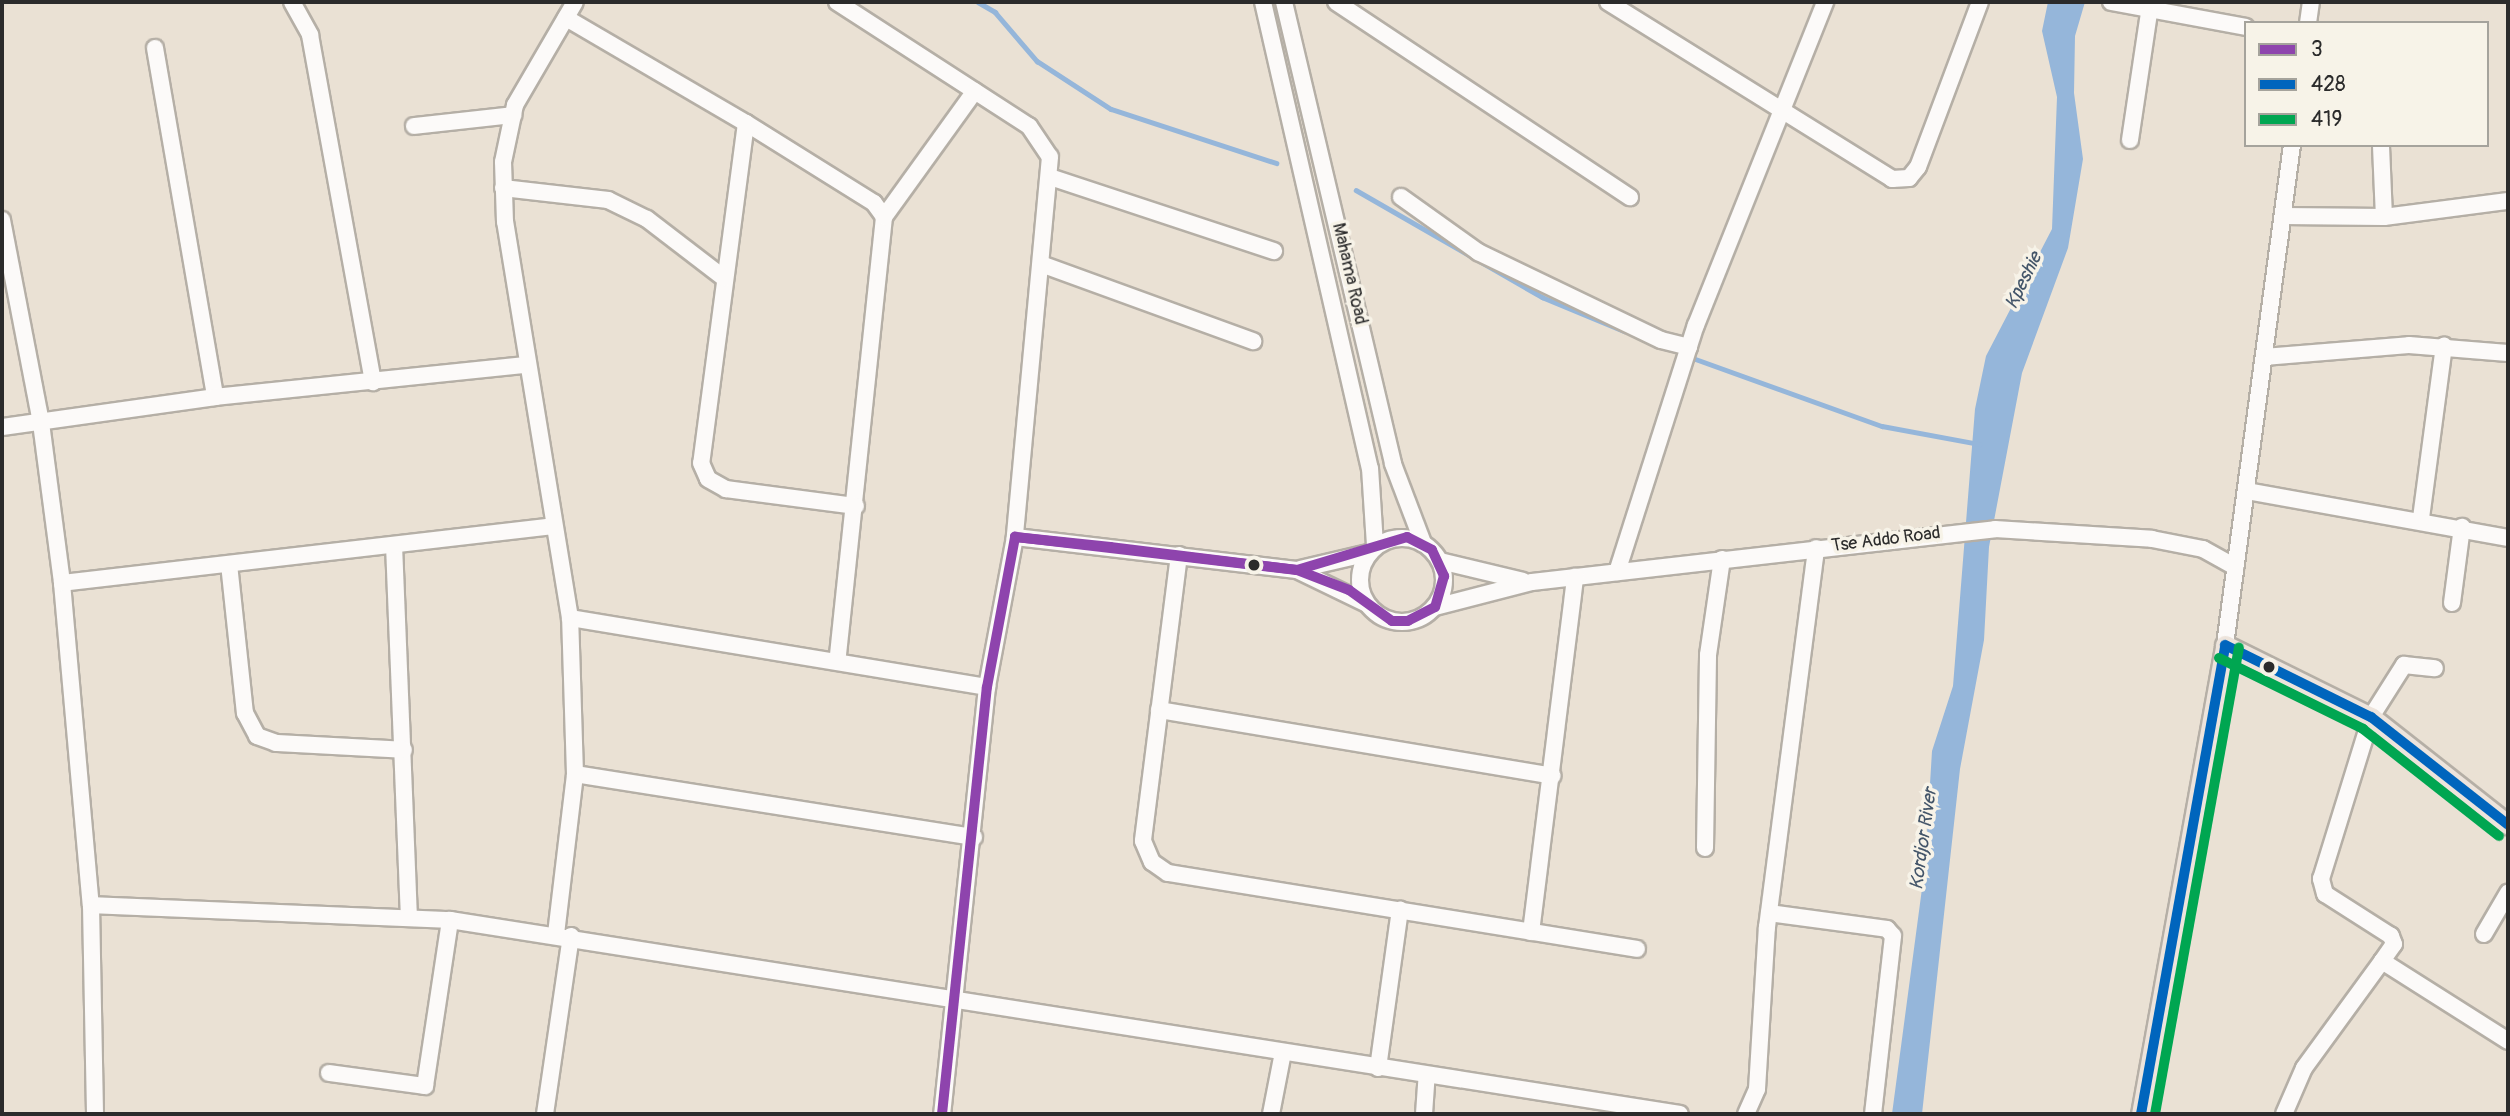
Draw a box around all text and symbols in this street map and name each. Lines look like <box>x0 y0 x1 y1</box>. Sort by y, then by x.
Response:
legend <box>2244 21 2489 147</box>
text: 3 <box>2311 36 2323 63</box>
text: 428 <box>2311 71 2346 98</box>
text: 419 <box>2311 106 2342 133</box>
street label: Mahama Road <box>1327 221 1371 327</box>
water label: Kpeshie <box>2001 249 2047 313</box>
street label: Tse Addo Road <box>1830 523 1942 557</box>
unlabelled marker <box>1247 558 1261 572</box>
unlabelled marker <box>2262 660 2276 674</box>
water label: Kordjor River <box>1906 787 1942 891</box>

